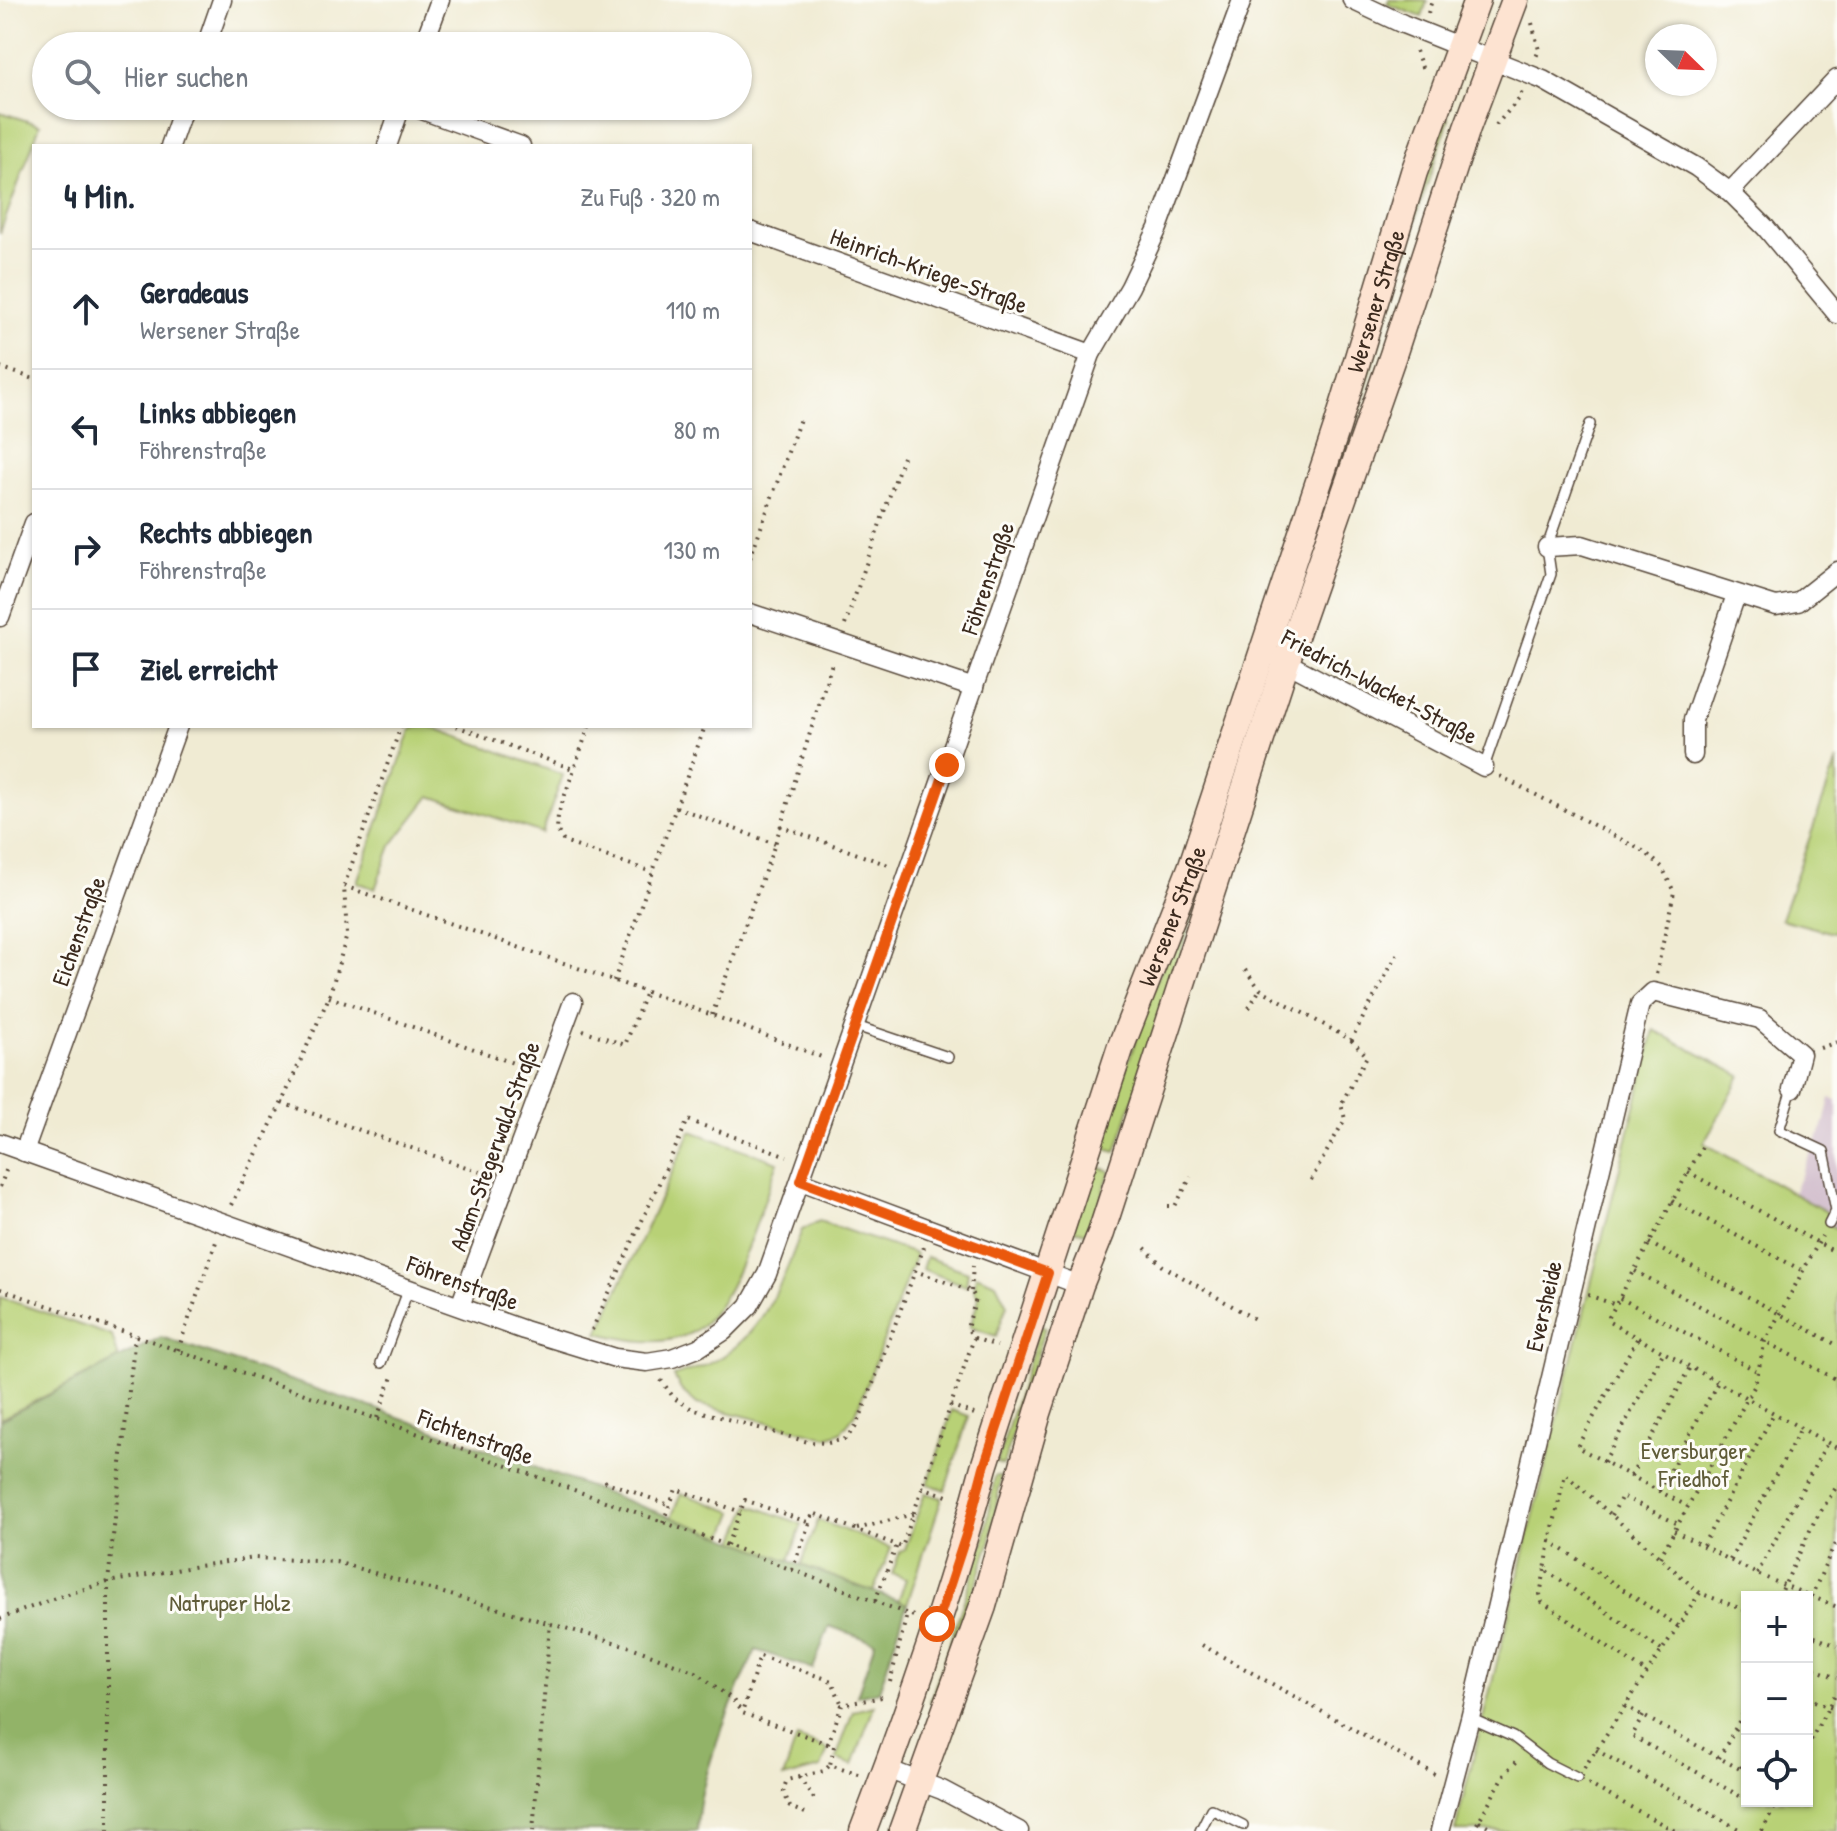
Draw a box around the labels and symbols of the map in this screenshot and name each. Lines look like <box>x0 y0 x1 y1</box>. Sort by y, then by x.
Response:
north arrow <box>1645 24 1717 96</box>
street label: Heinrich-Kriege-Straße <box>826 219 1032 321</box>
street label: Wersener Straße <box>1338 225 1412 376</box>
street label: Föhrenstraße <box>953 517 1021 639</box>
street label: Friedrich-Wacket-Straße <box>1276 620 1484 751</box>
route end <box>929 747 965 783</box>
street label: Wersener Straße <box>1130 842 1213 991</box>
street label: Eichenstraße <box>43 871 113 990</box>
street label: Adam-Stegerwald-Straße <box>441 1036 547 1255</box>
street label: Föhrenstraße <box>402 1247 524 1317</box>
street label: Eversheide <box>1517 1257 1569 1355</box>
street label: Fichtenstraße <box>413 1400 539 1472</box>
park label: Eversburger Friedhof <box>1641 1434 1747 1494</box>
park label: Natruper Holz <box>169 1586 291 1618</box>
route start <box>919 1606 955 1642</box>

